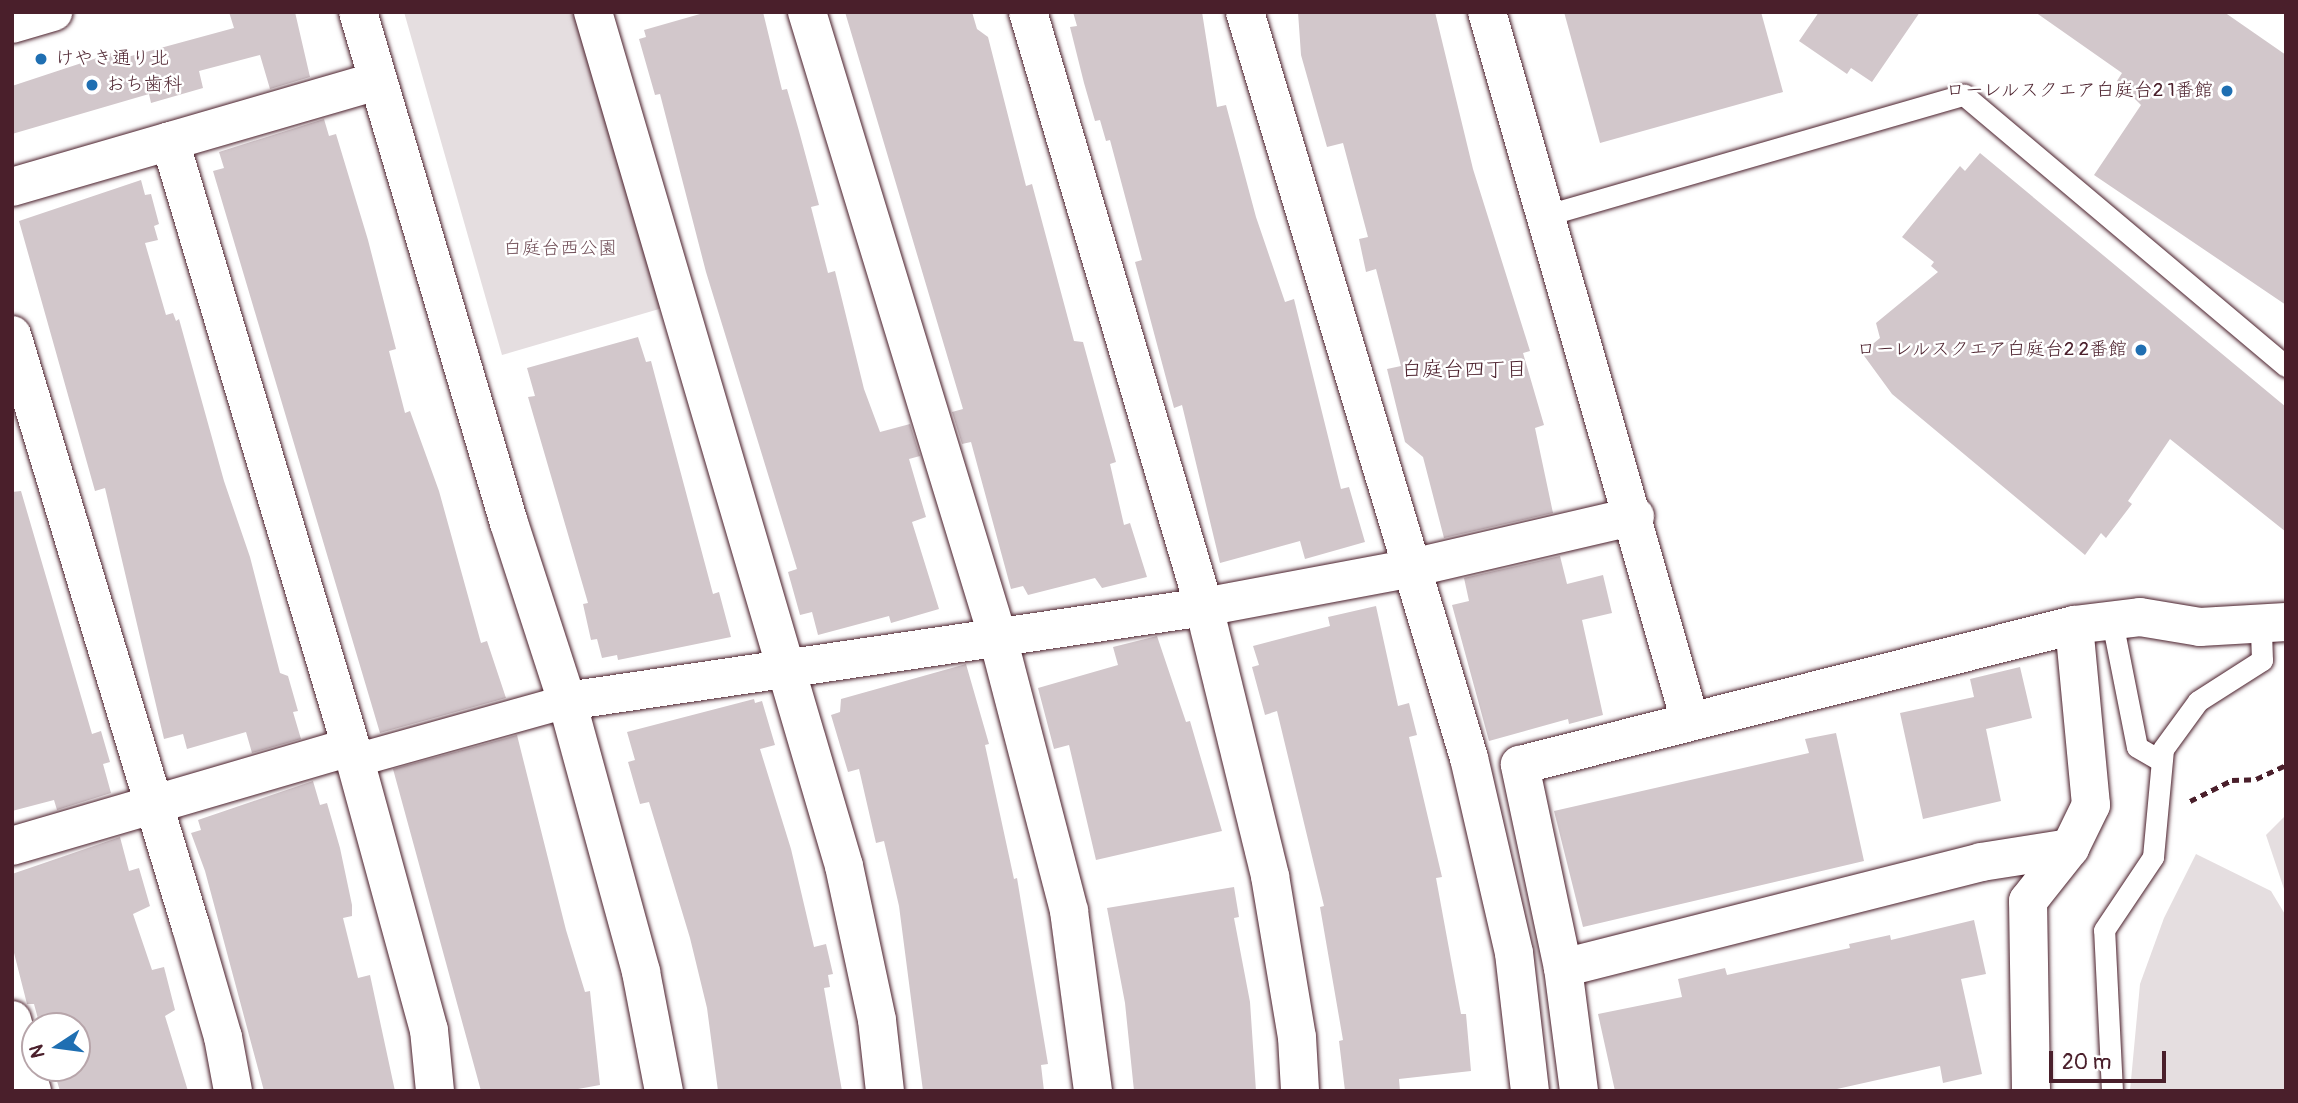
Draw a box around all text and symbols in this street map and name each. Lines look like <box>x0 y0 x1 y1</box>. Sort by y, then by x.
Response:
place label: けやき通り北 <box>55 48 169 70</box>
marker: けやき通り北 <box>33 51 49 67</box>
place label: おち歯科 <box>106 74 182 96</box>
marker: おち歯科 <box>84 77 100 93</box>
place label: ローレルスクエア白庭台2 1番館 <box>1944 80 2213 102</box>
marker: ローレルスクエア白庭台2 1番館 <box>2219 83 2235 99</box>
park label: 白庭台西公園 <box>503 238 617 260</box>
place label: ローレルスクエア白庭台2 2番館 <box>1855 339 2127 361</box>
marker: ローレルスクエア白庭台2 2番館 <box>2133 342 2149 358</box>
district label: 白庭台四丁目 <box>1401 357 1527 383</box>
north arrow <box>21 1012 91 1082</box>
scale bar <box>2053 1036 2170 1080</box>
text: N <box>24 1042 51 1060</box>
text: 20 m <box>2062 1049 2111 1076</box>

